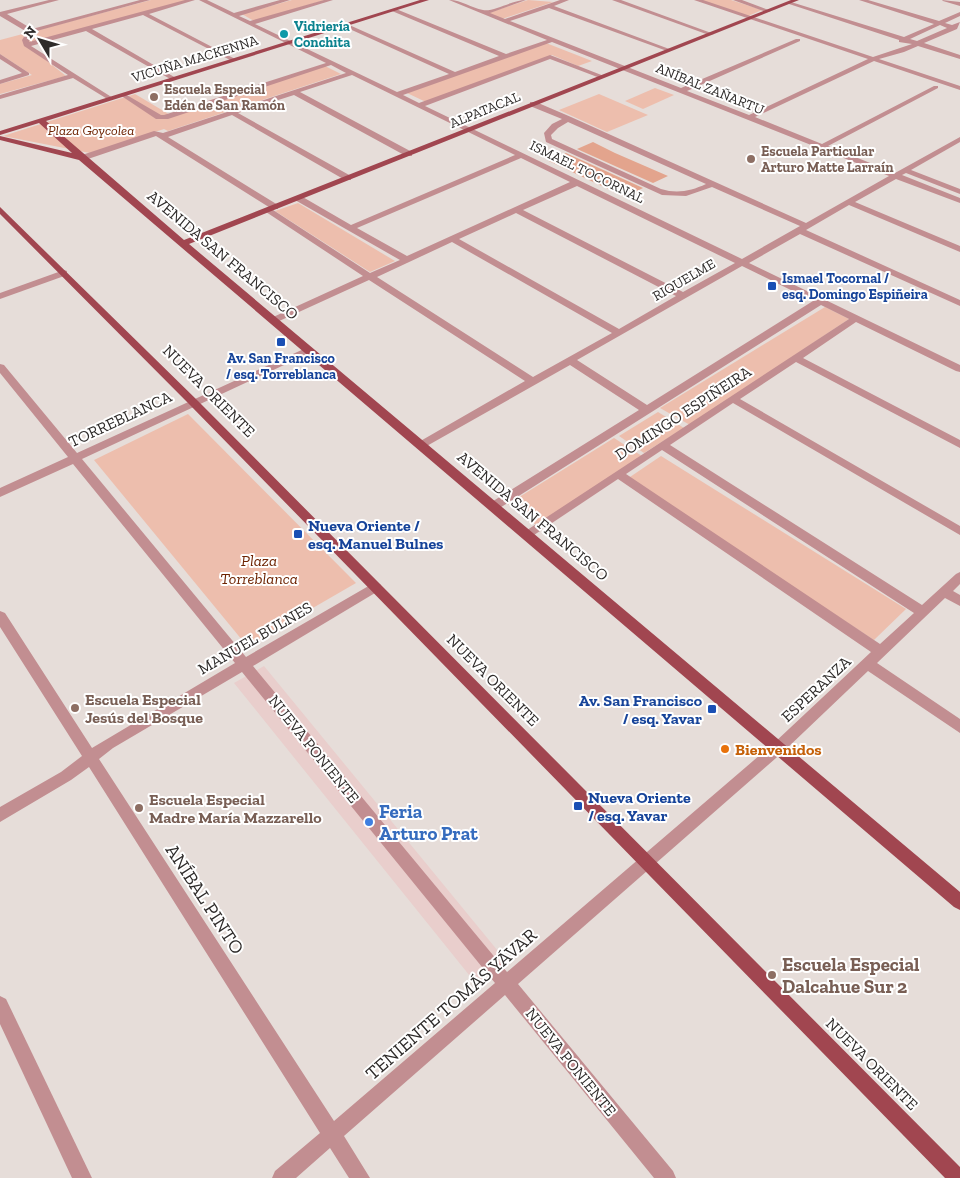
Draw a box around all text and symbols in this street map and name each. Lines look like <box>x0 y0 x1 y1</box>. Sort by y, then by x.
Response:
north arrow <box>15 15 65 65</box>
place label: Vidriería Conchita <box>294 18 350 51</box>
text: N <box>20 23 40 42</box>
marker: Vidriería Conchita <box>278 28 290 40</box>
street label: VICUÑA MACKENNA <box>129 31 261 87</box>
street label: ANÍBAL ZAÑARTU <box>653 60 767 118</box>
place label: Escuela Especial Edén de San Ramón <box>164 81 286 114</box>
street label: ALPATACAL <box>447 88 523 132</box>
marker: Escuela Especial Edén de San Ramón <box>148 91 160 103</box>
park label: Plaza Goycolea <box>48 122 134 139</box>
street label: ISMAEL TOCORNAL <box>527 137 647 207</box>
place label: Escuela Particular Arturo Matte Larraín <box>761 143 894 176</box>
marker: Escuela Particular Arturo Matte Larraín <box>745 153 757 165</box>
street label: AVENIDA SAN FRANCISCO <box>144 186 303 324</box>
street label: RIQUELME <box>650 255 718 305</box>
place label: Ismael Tocornal / esq. Domingo Espiñeira <box>782 270 928 303</box>
marker: Ismael Tocornal / esq. Domingo Espiñeira <box>766 280 778 292</box>
marker: Av. San Francisco / esq. Torreblanca <box>275 336 287 348</box>
street label: NUEVA ORIENTE <box>159 341 259 441</box>
place label: Av. San Francisco / esq. Torreblanca <box>226 350 336 383</box>
street label: DOMINGO ESPIÑEIRA <box>611 361 755 464</box>
street label: TORREBLANCA <box>65 387 175 451</box>
street label: AVENIDA SAN FRANCISCO <box>454 447 613 585</box>
place label: Nueva Oriente / esq. Manuel Bulnes <box>308 516 443 553</box>
marker: Nueva Oriente / esq. Manuel Bulnes <box>292 528 304 540</box>
park label: Plaza Torreblanca <box>220 551 298 588</box>
street label: MANUEL BULNES <box>195 598 315 678</box>
street label: NUEVA ORIENTE <box>443 630 543 730</box>
street label: ESPERANZA <box>777 652 855 726</box>
place label: Escuela Especial Jesús del Bosque <box>85 690 203 727</box>
street label: NUEVA PONIENTE <box>265 691 363 807</box>
place label: Av. San Francisco / esq. Yavar <box>579 691 703 728</box>
marker: Escuela Especial Jesús del Bosque <box>69 702 81 714</box>
marker: Av. San Francisco / esq. Yavar <box>706 703 718 715</box>
place label: Bienvenidos <box>735 740 822 759</box>
marker: Bienvenidos <box>719 743 731 755</box>
place label: Nueva Oriente / esq. Yavar <box>588 788 691 825</box>
place label: Escuela Especial Madre María Mazzarello <box>149 790 322 827</box>
place label: Feria Arturo Prat <box>379 800 478 845</box>
marker: Nueva Oriente / esq. Yavar <box>572 800 584 812</box>
marker: Escuela Especial Madre María Mazzarello <box>133 802 145 814</box>
marker: Feria Arturo Prat <box>363 816 375 828</box>
street label: ANÍBAL PINTO <box>161 840 249 958</box>
street label: TENIENTE TOMÁS YÁVAR <box>361 923 542 1085</box>
place label: Escuela Especial Dalcahue Sur 2 <box>782 953 920 998</box>
marker: Escuela Especial Dalcahue Sur 2 <box>766 969 778 981</box>
street label: NUEVA PONIENTE <box>522 1004 620 1120</box>
street label: NUEVA ORIENTE <box>822 1014 922 1114</box>

